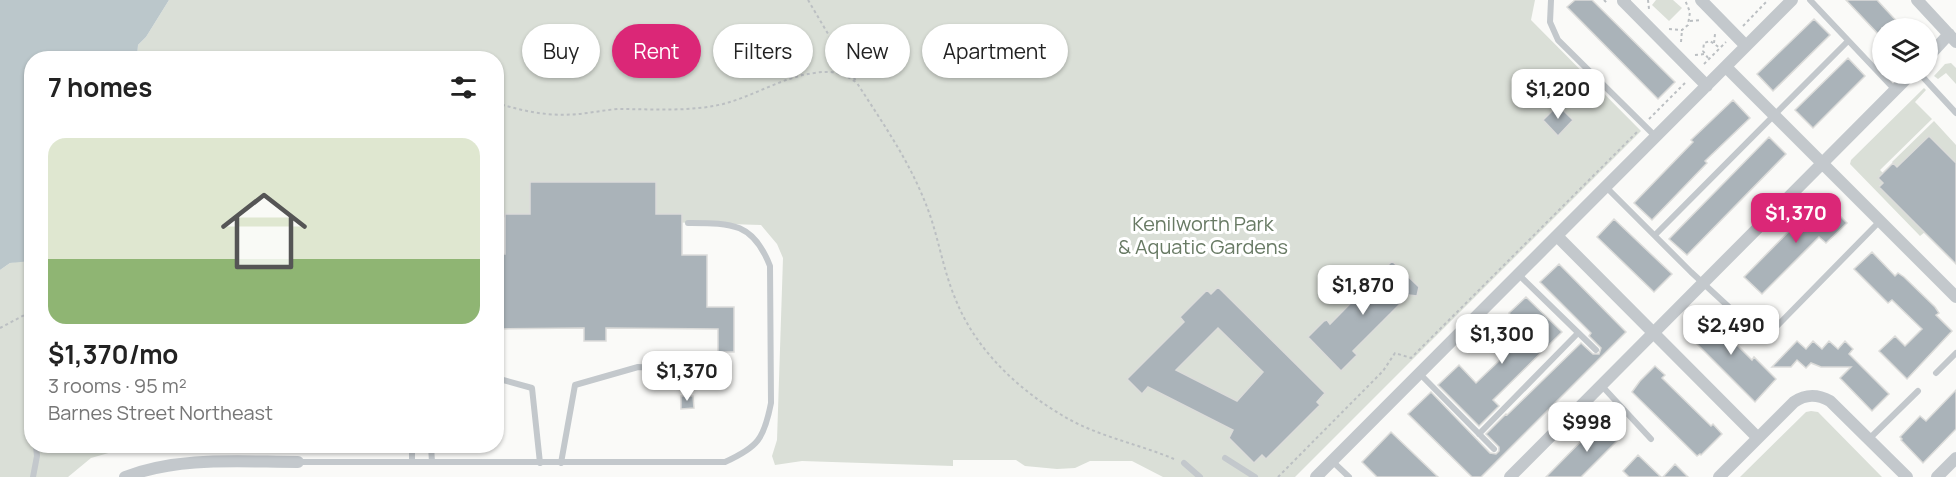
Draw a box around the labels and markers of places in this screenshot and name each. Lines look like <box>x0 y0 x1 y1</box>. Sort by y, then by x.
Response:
pin: $1,200 <box>1509 69 1607 120</box>
pin: $1,370 <box>1747 193 1845 244</box>
pin: $1,870 <box>1314 265 1412 316</box>
pin: $2,490 <box>1682 305 1780 356</box>
pin: $1,300 <box>1453 314 1551 365</box>
pin: $1,370 <box>638 351 736 402</box>
pin: $998 <box>1551 402 1623 453</box>

